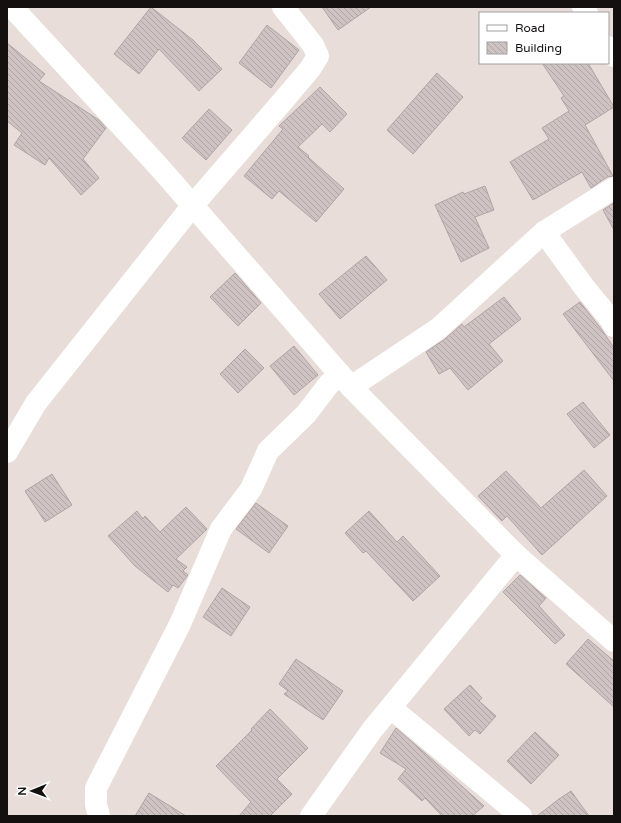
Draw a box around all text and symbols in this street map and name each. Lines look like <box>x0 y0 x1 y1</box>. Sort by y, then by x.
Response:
legend <box>479 12 609 64</box>
text: Road <box>515 21 545 35</box>
text: Building <box>515 41 562 55</box>
north arrow <box>12 771 52 811</box>
text: N <box>16 787 29 796</box>

